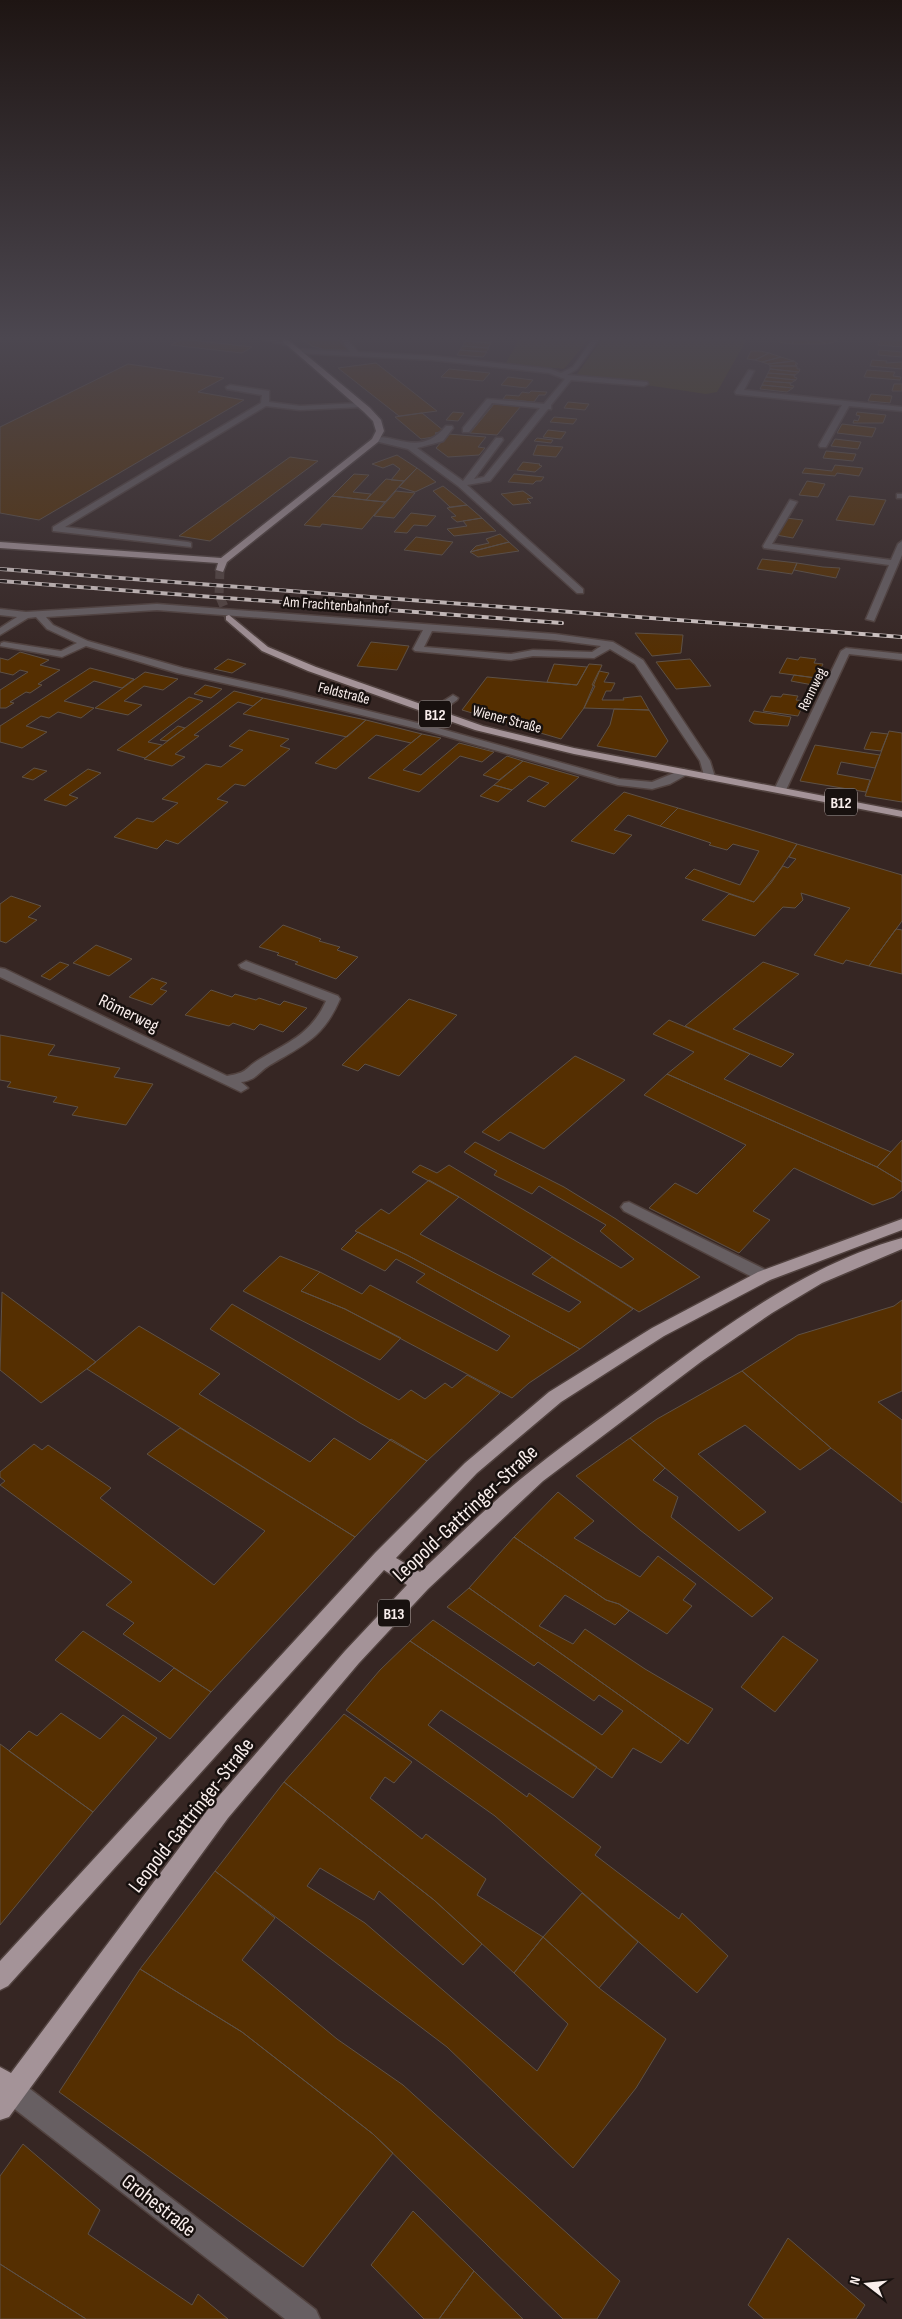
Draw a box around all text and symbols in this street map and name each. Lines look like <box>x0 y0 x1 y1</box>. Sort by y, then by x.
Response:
street label: Am Frachtenbahnhof <box>282 592 390 619</box>
street label: Rennweg <box>794 664 831 714</box>
street label: Feldstraße <box>316 678 372 709</box>
road number: B12 <box>419 701 451 728</box>
street label: Wiener Straße <box>470 701 544 738</box>
road number: B12 <box>825 789 857 816</box>
street label: Römerweg <box>95 990 162 1037</box>
street label: Leopold-Gattringer-Straße <box>388 1440 543 1587</box>
road number: B13 <box>378 1600 410 1626</box>
street label: Leopold-Gattringer-Straße <box>123 1733 260 1898</box>
street label: Grohestraße <box>117 2169 201 2242</box>
north arrow <box>842 2259 892 2309</box>
text: N <box>846 2275 864 2286</box>

